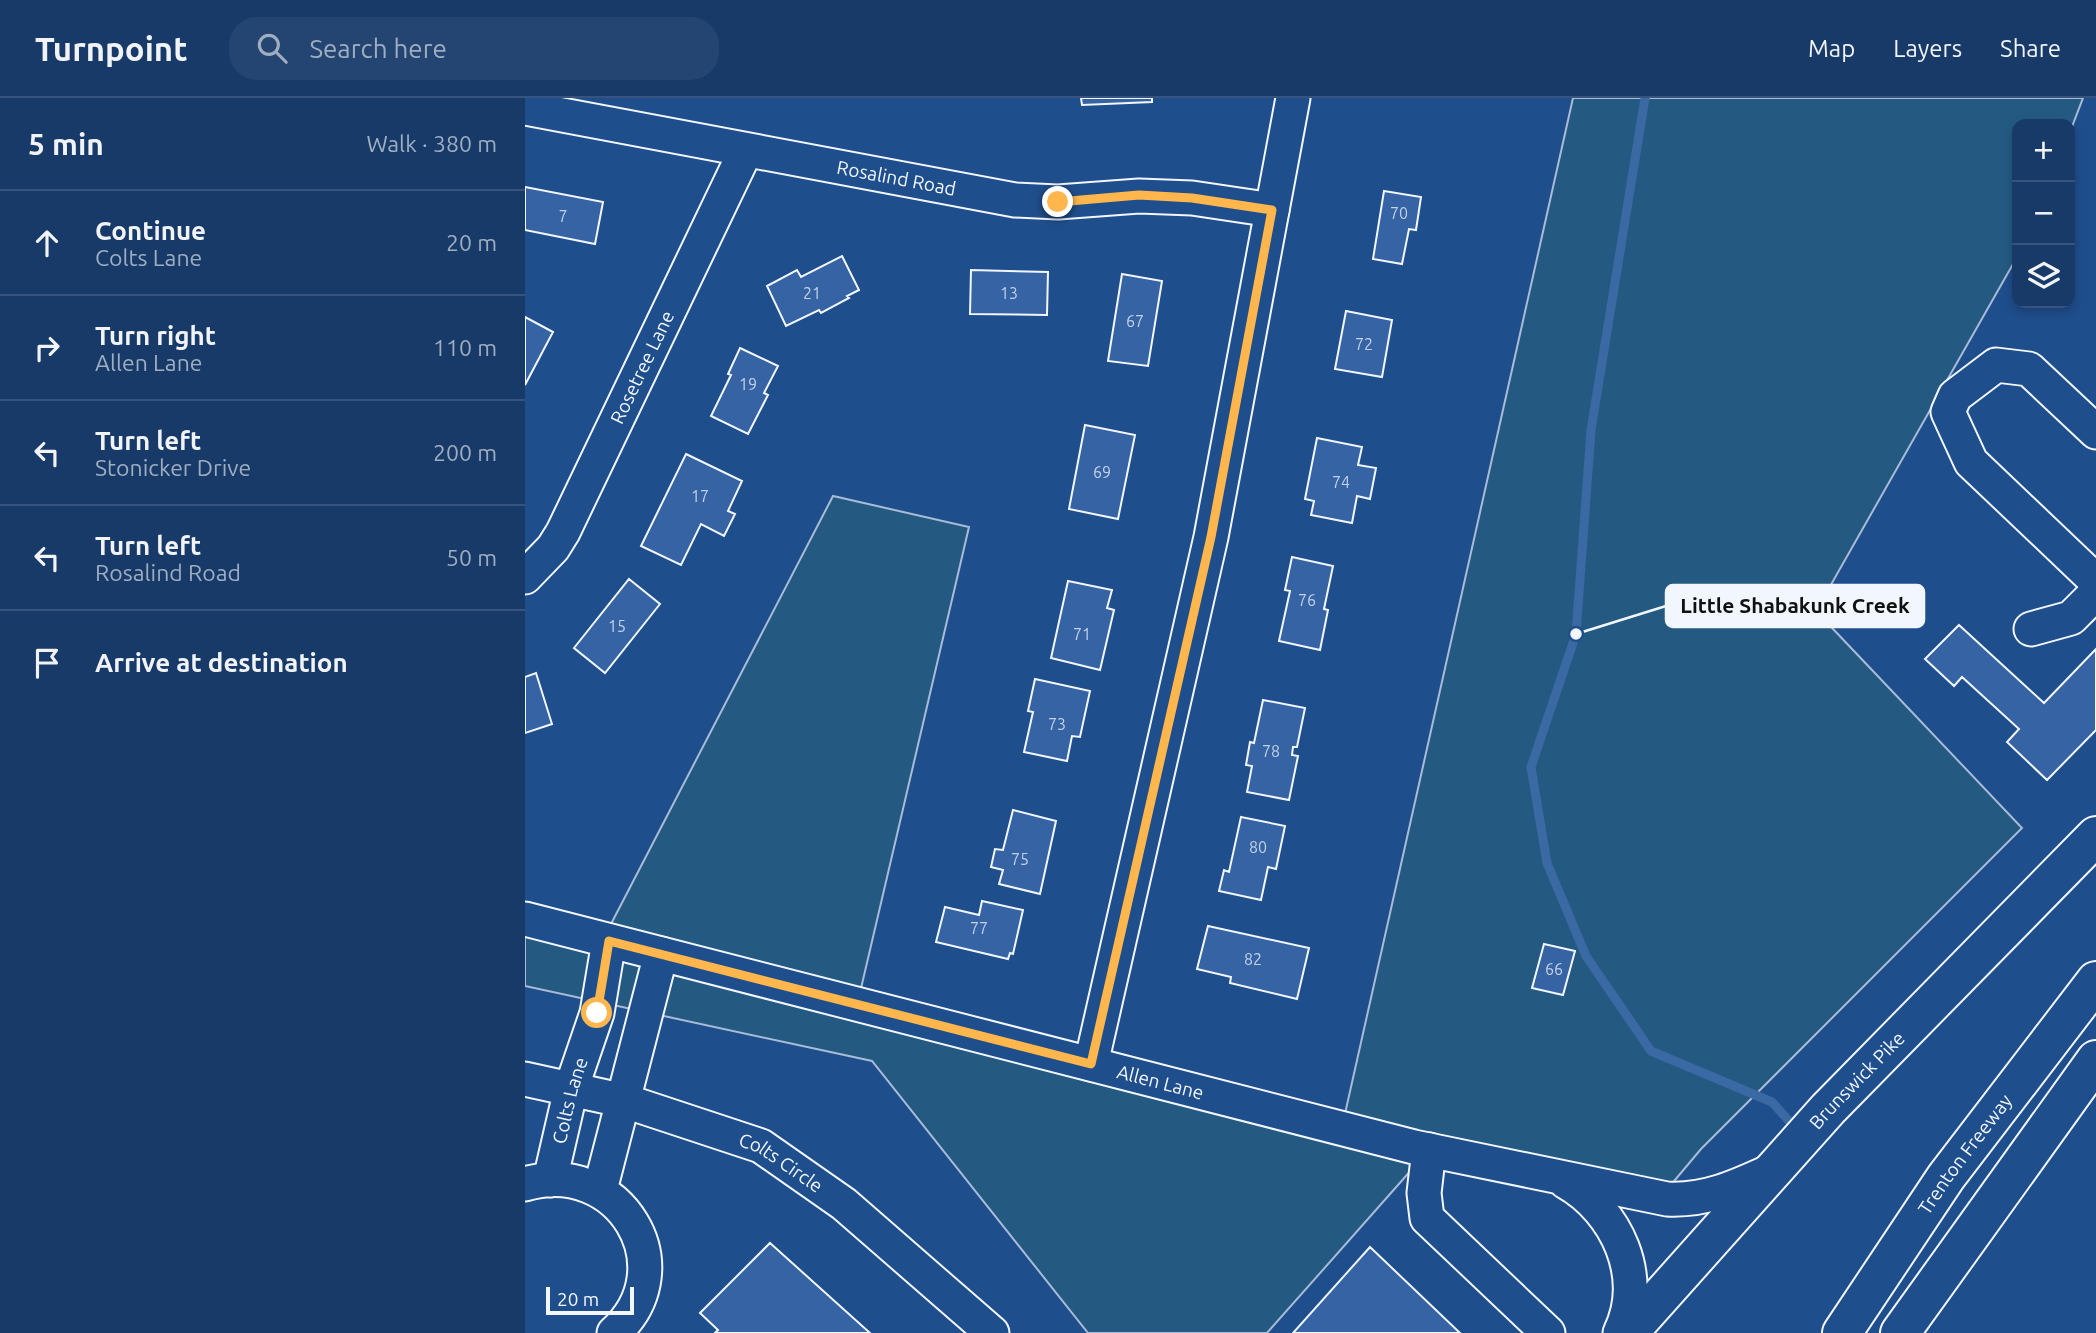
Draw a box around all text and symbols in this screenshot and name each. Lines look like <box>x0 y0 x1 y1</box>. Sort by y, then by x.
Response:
search box <box>229 17 719 80</box>
icon: search <box>253 29 291 67</box>
text: Turnpoint <box>35 30 187 67</box>
text: Search here <box>309 34 447 63</box>
text: Map <box>1808 35 1855 62</box>
text: Layers <box>1893 35 1962 62</box>
text: Share <box>2000 35 2061 62</box>
map controls <box>2012 119 2075 308</box>
button: + <box>2012 119 2075 182</box>
text: 5 min <box>28 127 104 161</box>
text: Walk · 380 m <box>366 131 497 156</box>
street label: Rosalind Road <box>835 156 958 200</box>
button: − <box>2012 182 2075 245</box>
route end <box>1042 186 1073 217</box>
house number: 70 <box>1390 204 1408 222</box>
house number: 7 <box>558 207 568 225</box>
text: Continue <box>95 216 206 245</box>
icon: ahead <box>28 224 66 262</box>
text: 20 m <box>446 230 497 255</box>
text: Colts Lane <box>95 245 202 270</box>
button: layers <box>2012 245 2075 308</box>
house number: 21 <box>803 284 821 302</box>
house number: 13 <box>1000 284 1018 302</box>
street label: Rosetree Lane <box>606 307 678 427</box>
house number: 67 <box>1126 312 1144 330</box>
text: Turn right <box>95 321 216 350</box>
icon: right <box>28 329 66 367</box>
text: 110 m <box>433 335 497 360</box>
house number: 72 <box>1355 335 1373 353</box>
text: Allen Lane <box>95 350 202 375</box>
house number: 19 <box>739 375 757 393</box>
text: Turn left <box>95 426 201 455</box>
icon: left <box>28 434 66 472</box>
text: 200 m <box>433 440 497 465</box>
text: Stonicker Drive <box>95 455 251 480</box>
house number: 69 <box>1093 463 1111 481</box>
house number: 74 <box>1332 473 1350 491</box>
house number: 17 <box>691 487 709 505</box>
text: Turn left <box>95 531 201 560</box>
icon: left <box>28 539 66 577</box>
text: 50 m <box>446 545 497 570</box>
text: Rosalind Road <box>95 560 241 585</box>
callout: Little Shabakunk Creek <box>1666 585 1924 627</box>
house number: 76 <box>1298 591 1316 609</box>
text: Little Shabakunk Creek <box>1680 593 1910 617</box>
house number: 15 <box>608 617 626 635</box>
house number: 71 <box>1073 625 1091 643</box>
icon: arrive <box>28 644 66 682</box>
text: Arrive at destination <box>95 648 348 677</box>
house number: 73 <box>1048 715 1066 733</box>
house number: 78 <box>1262 742 1280 760</box>
house number: 80 <box>1249 838 1267 856</box>
house number: 75 <box>1011 850 1029 868</box>
house number: 77 <box>970 919 988 937</box>
house number: 82 <box>1244 950 1262 968</box>
house number: 66 <box>1545 960 1563 978</box>
route start <box>581 997 612 1028</box>
street label: Brunswick Pike <box>1805 1027 1909 1133</box>
street label: Colts Lane <box>548 1054 592 1146</box>
street label: Allen Lane <box>1115 1060 1206 1104</box>
street label: Trenton Freeway <box>1913 1090 2016 1218</box>
street label: Colts Circle <box>736 1129 827 1197</box>
scale bar <box>546 1284 633 1316</box>
text: 20 m <box>557 1288 599 1310</box>

